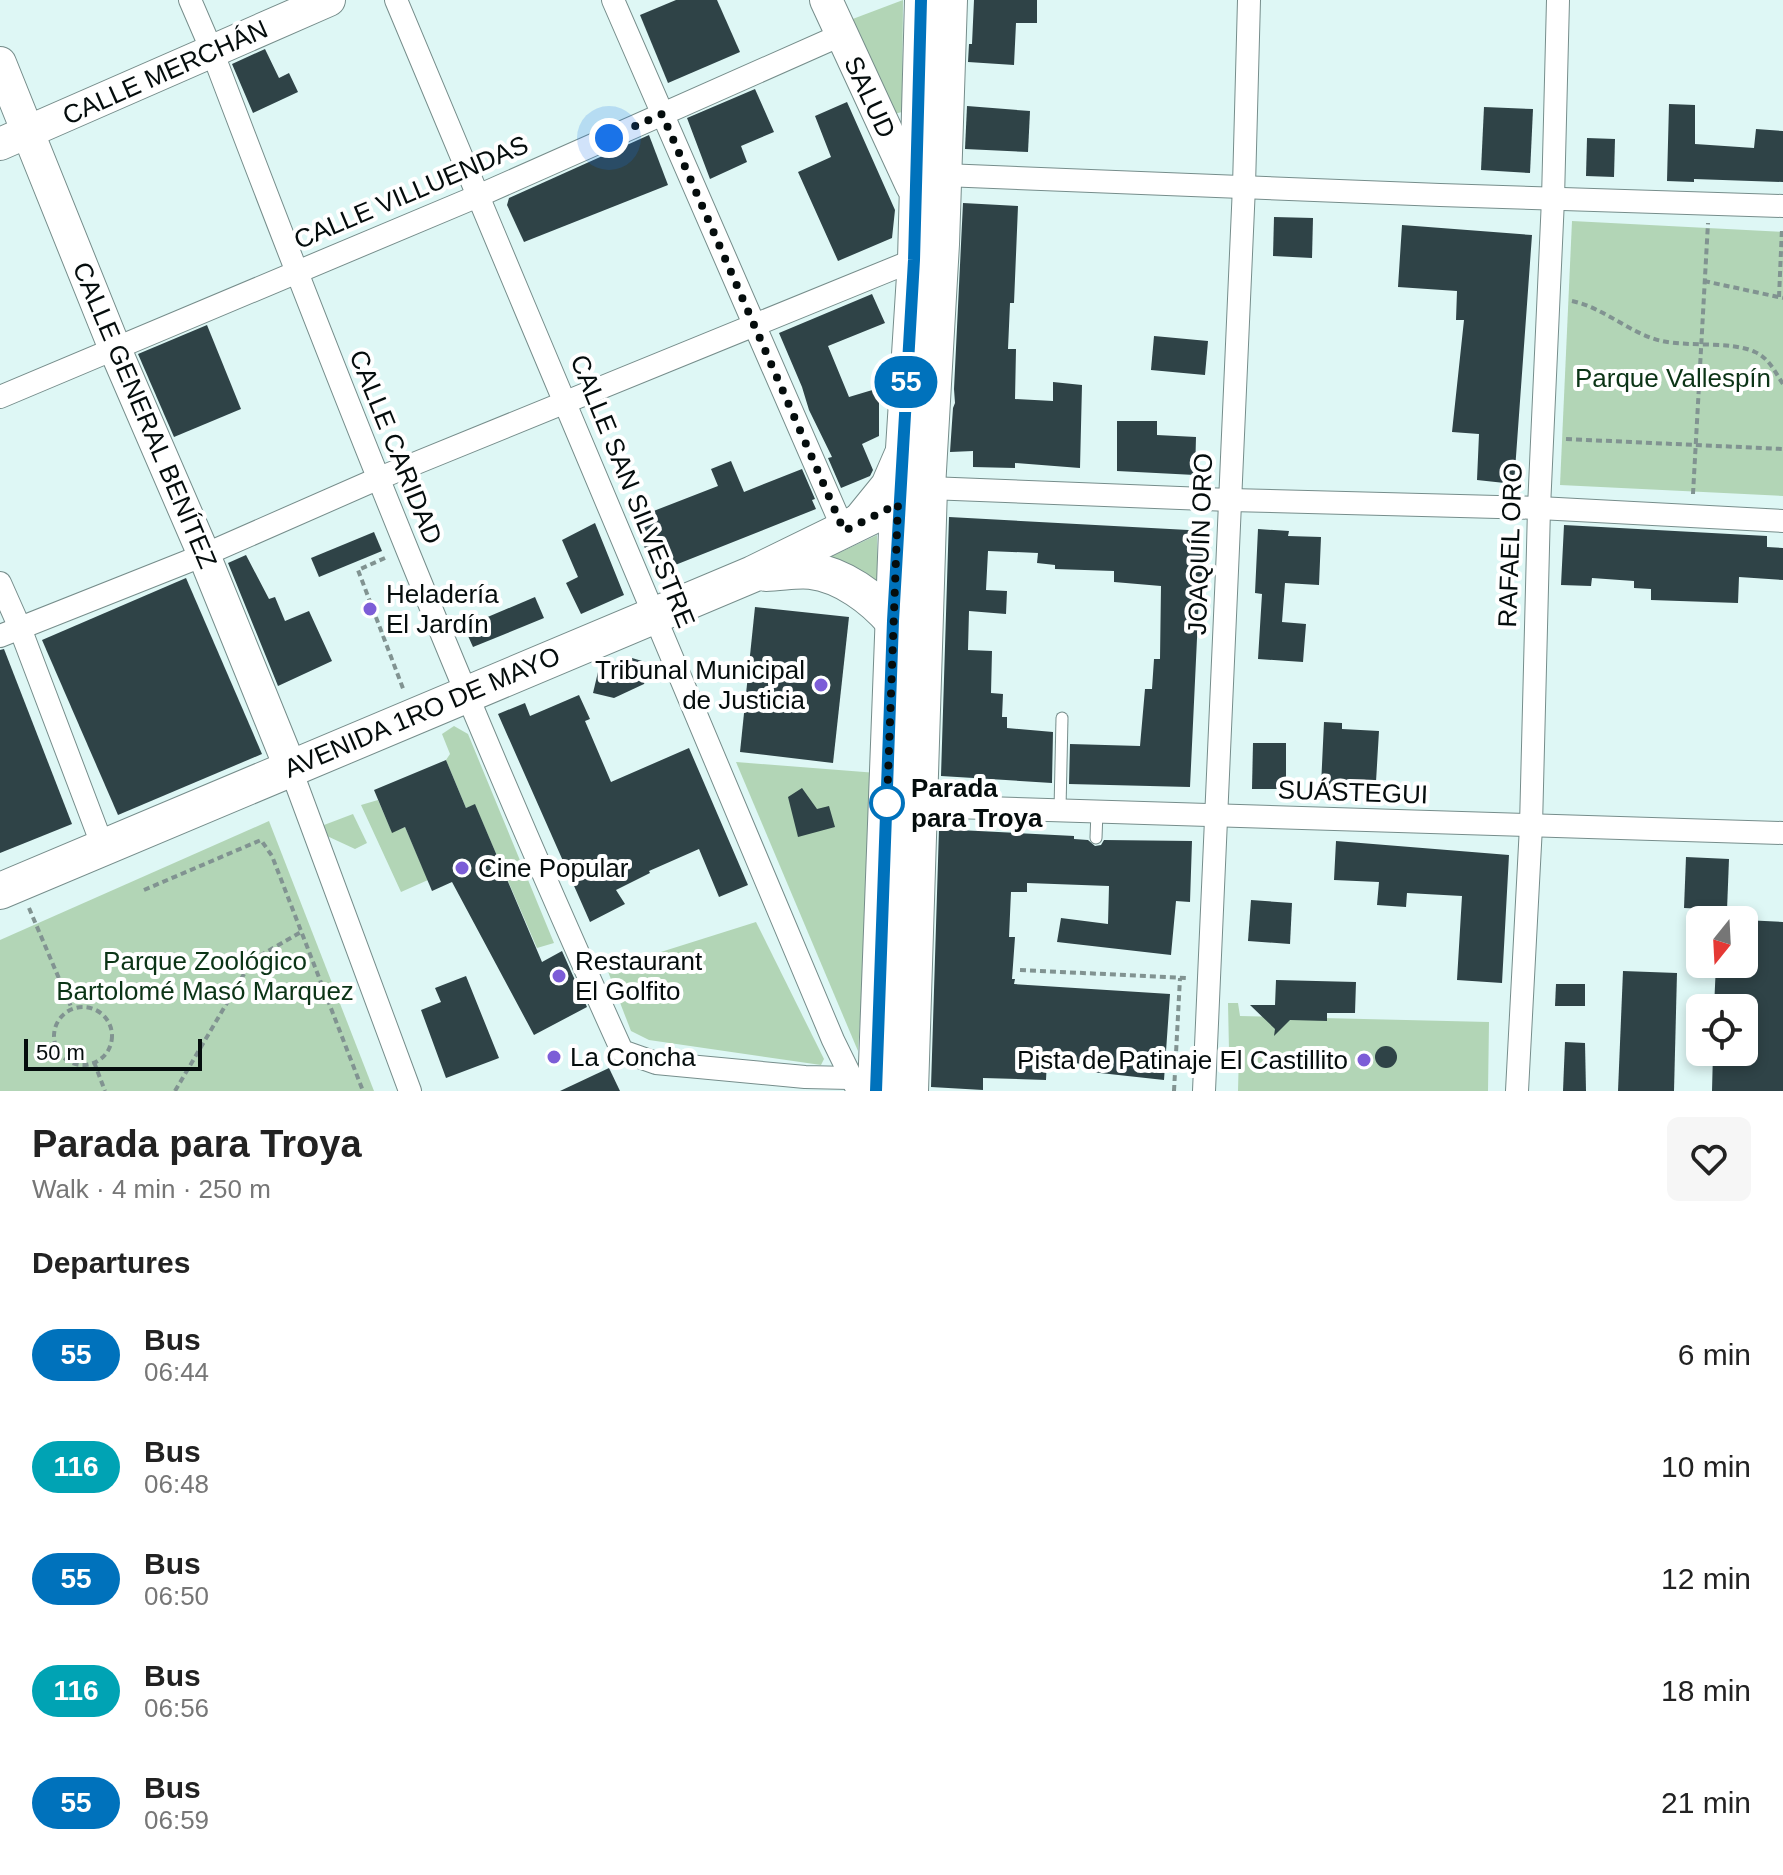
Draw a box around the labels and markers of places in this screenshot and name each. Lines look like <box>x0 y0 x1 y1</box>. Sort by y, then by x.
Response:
place label: Heladería El Jardín <box>386 579 499 639</box>
marker: Heladería El Jardín <box>361 600 379 618</box>
place label: Tribunal Municipal de Justicia <box>595 655 806 715</box>
marker: Tribunal Municipal de Justicia <box>812 676 830 694</box>
place label: Parada para Troya <box>911 773 1043 833</box>
marker: Parada para Troya <box>870 786 904 820</box>
place label: Cine Popular <box>478 853 629 883</box>
marker: Cine Popular <box>453 859 471 877</box>
place label: Restaurant El Golfito <box>575 946 703 1006</box>
marker: Restaurant El Golfito <box>550 967 568 985</box>
place label: La Concha <box>570 1042 696 1072</box>
place label: Pista de Patinaje El Castillito <box>1017 1045 1348 1075</box>
marker: La Concha <box>545 1048 563 1066</box>
marker: Pista de Patinaje El Castillito <box>1355 1051 1373 1069</box>

